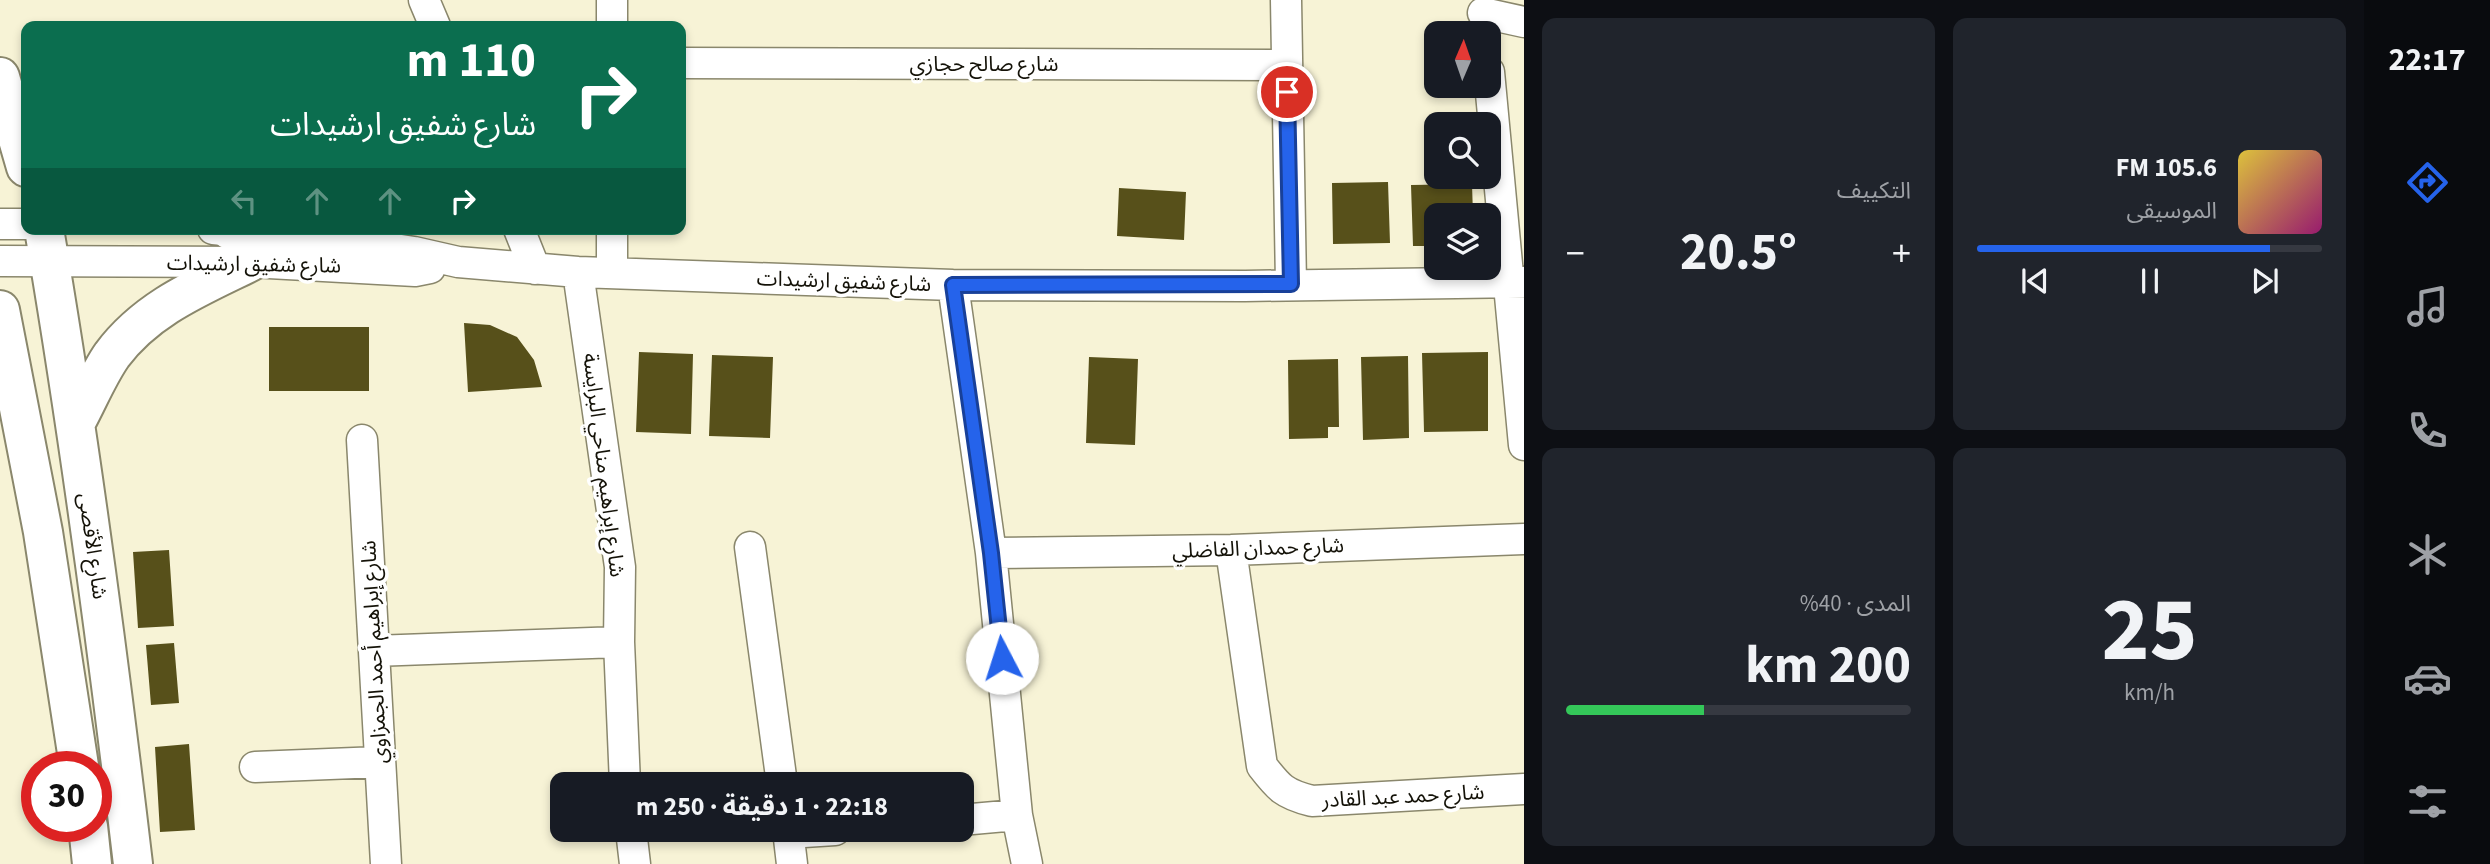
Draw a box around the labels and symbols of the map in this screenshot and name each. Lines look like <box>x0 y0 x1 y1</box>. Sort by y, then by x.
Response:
north arrow <box>1424 21 1502 98</box>
street label: شارع صالح حجازي <box>909 49 1059 80</box>
pin <box>1257 62 1317 122</box>
street label: شارع شفيق ارشيدات <box>167 247 341 281</box>
street label: شارع شفيق ارشيدات <box>756 263 932 299</box>
street label: شارع إبراهيم مناحي البرايسة <box>575 351 633 579</box>
street label: شارع الأقصى <box>71 491 115 601</box>
street label: شارع حمدان الفاضلي <box>1171 530 1345 567</box>
street label: شارع إبراهيم أحمد الجمزاوي <box>353 540 396 764</box>
position arrow <box>965 621 1039 695</box>
speed limit sign: 30 <box>21 751 112 842</box>
street label: شارع حمد عبد القادر <box>1320 777 1485 815</box>

